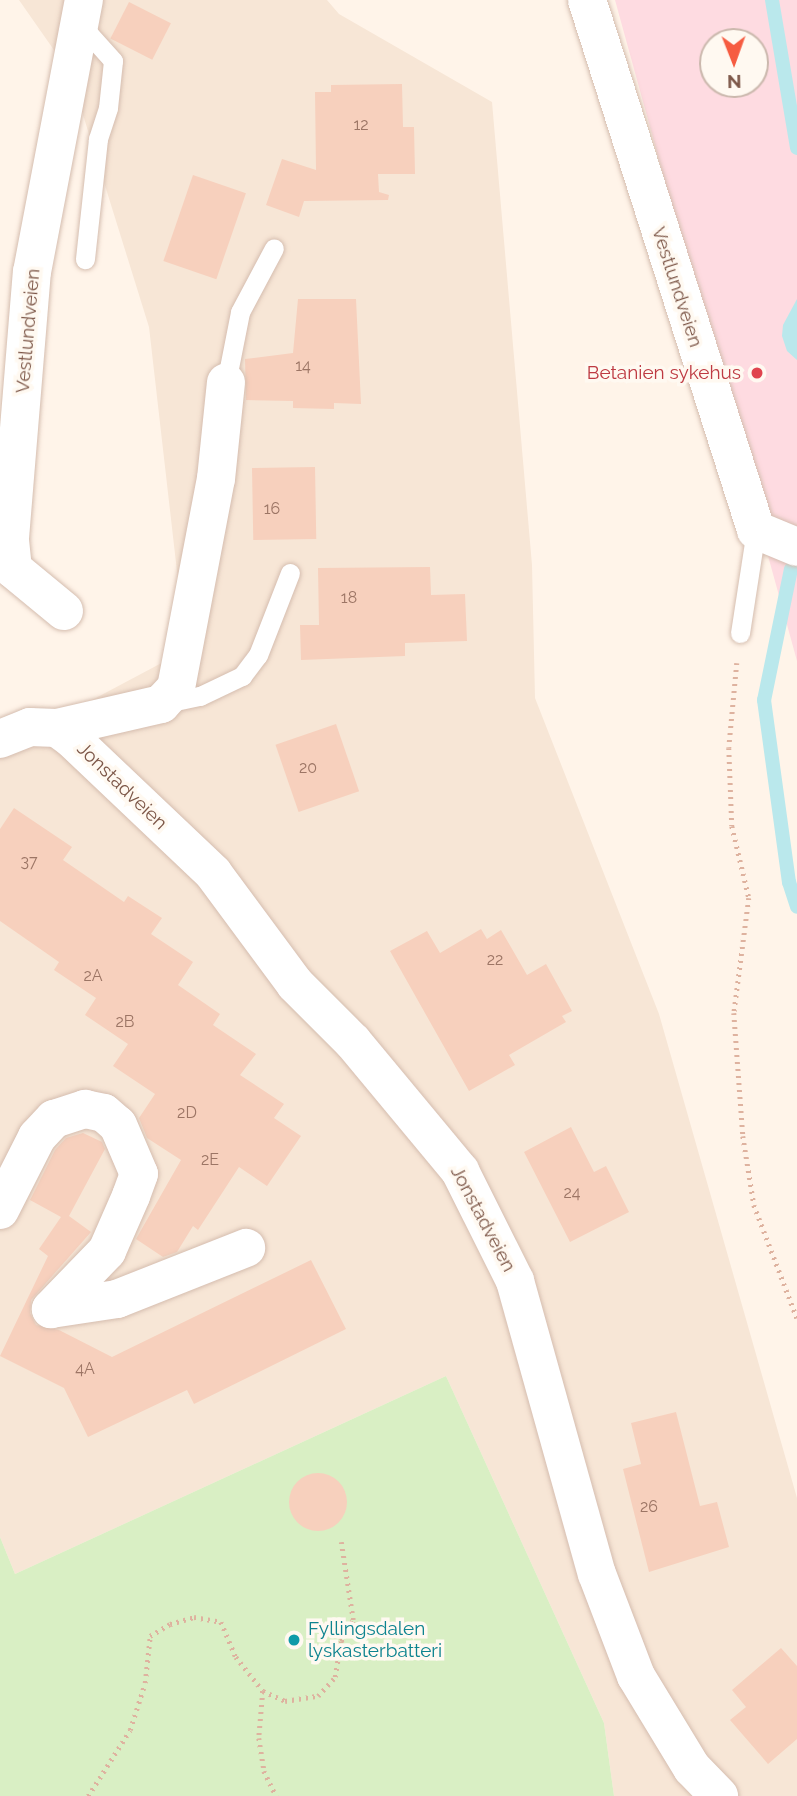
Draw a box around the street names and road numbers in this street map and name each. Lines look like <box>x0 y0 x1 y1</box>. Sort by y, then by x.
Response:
street label: Vestlundveien <box>647 224 707 350</box>
street label: Vestlundveien <box>11 268 45 394</box>
street label: Jonstadveien <box>72 737 172 835</box>
street label: Jonstadveien <box>446 1162 520 1276</box>

